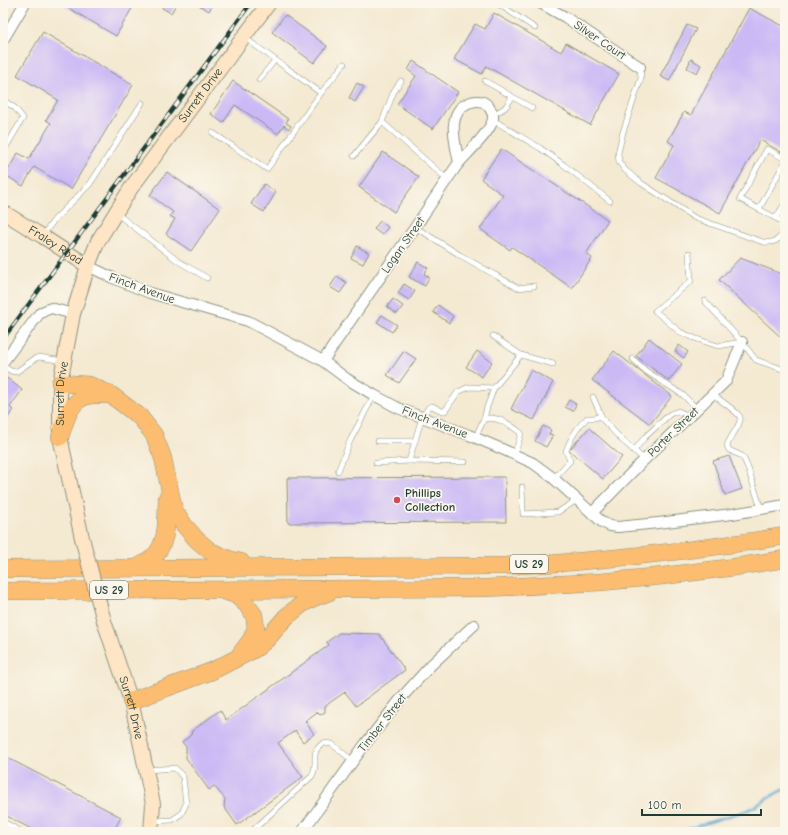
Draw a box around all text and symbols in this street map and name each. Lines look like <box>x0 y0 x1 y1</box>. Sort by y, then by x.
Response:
street label: Silver Court <box>571 18 629 63</box>
street label: Surrett Drive <box>175 65 225 125</box>
street label: Logan Street <box>379 214 428 276</box>
street label: Fraley Road <box>26 222 85 268</box>
street label: Finch Avenue <box>107 270 177 306</box>
street label: Surrett Drive <box>53 360 71 426</box>
street label: Finch Avenue <box>400 403 470 441</box>
street label: Porter Street <box>645 404 702 460</box>
place label: Phillips Collection <box>405 486 455 514</box>
marker: Phillips Collection <box>392 495 402 505</box>
road number: US 29 <box>510 555 548 573</box>
road number: US 29 <box>90 581 128 599</box>
street label: Surrett Drive <box>116 674 146 741</box>
street label: Timber Street <box>355 691 409 755</box>
scale bar <box>642 791 761 817</box>
text: 100 m <box>648 798 681 812</box>

